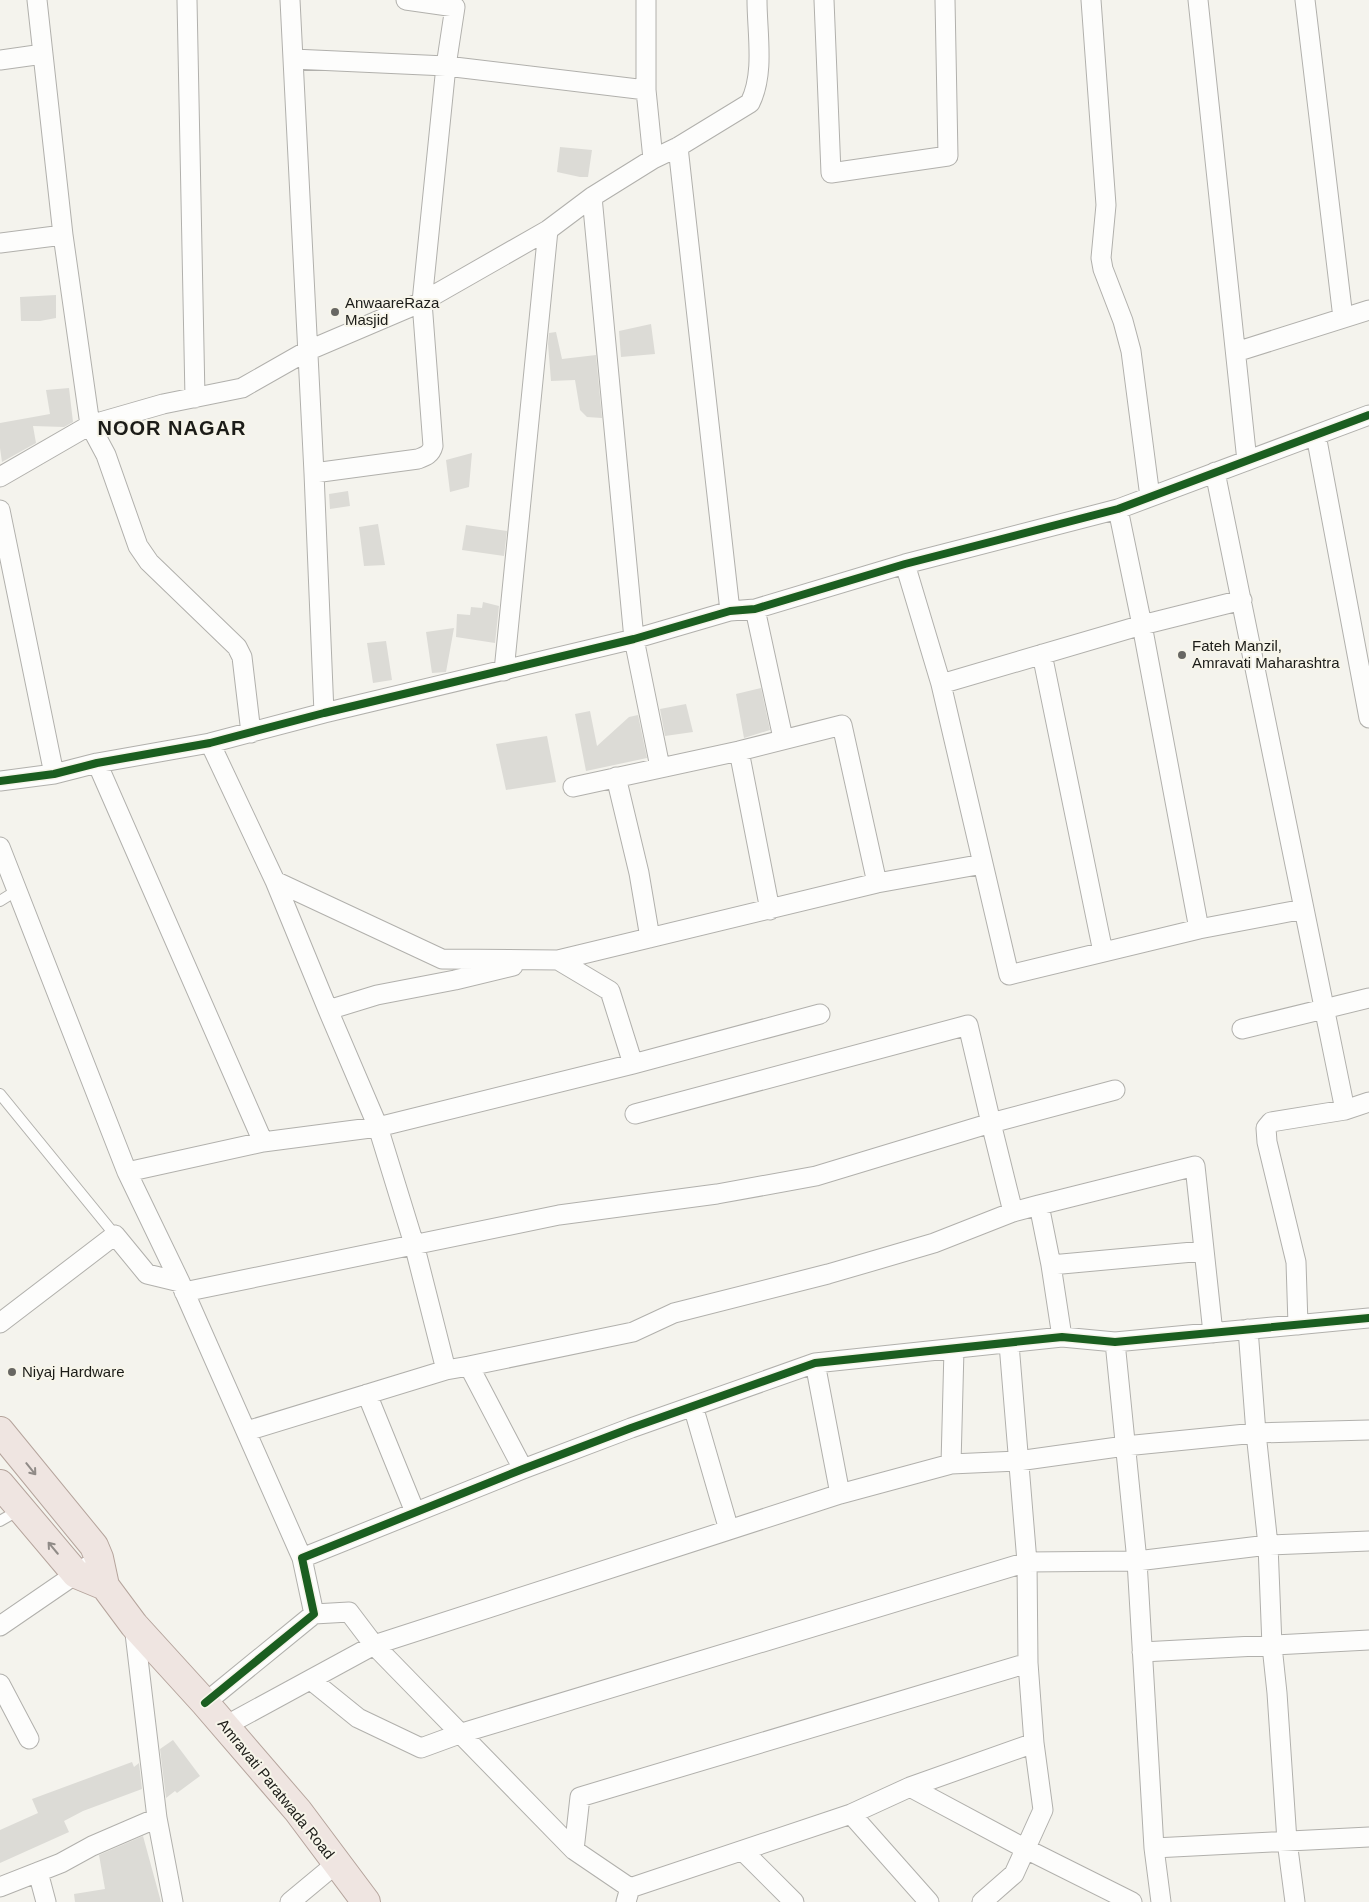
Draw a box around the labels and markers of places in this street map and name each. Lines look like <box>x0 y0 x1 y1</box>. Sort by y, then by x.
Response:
place label: AnwaareRaza Masjid <box>345 294 440 328</box>
marker: AnwaareRaza Masjid <box>329 306 341 318</box>
place label: Fateh Manzil, Amravati Maharashtra <box>1192 637 1340 671</box>
marker: Fateh Manzil, Amravati Maharashtra <box>1176 649 1188 661</box>
place label: Niyaj Hardware <box>22 1363 125 1380</box>
marker: Niyaj Hardware <box>6 1366 18 1378</box>

